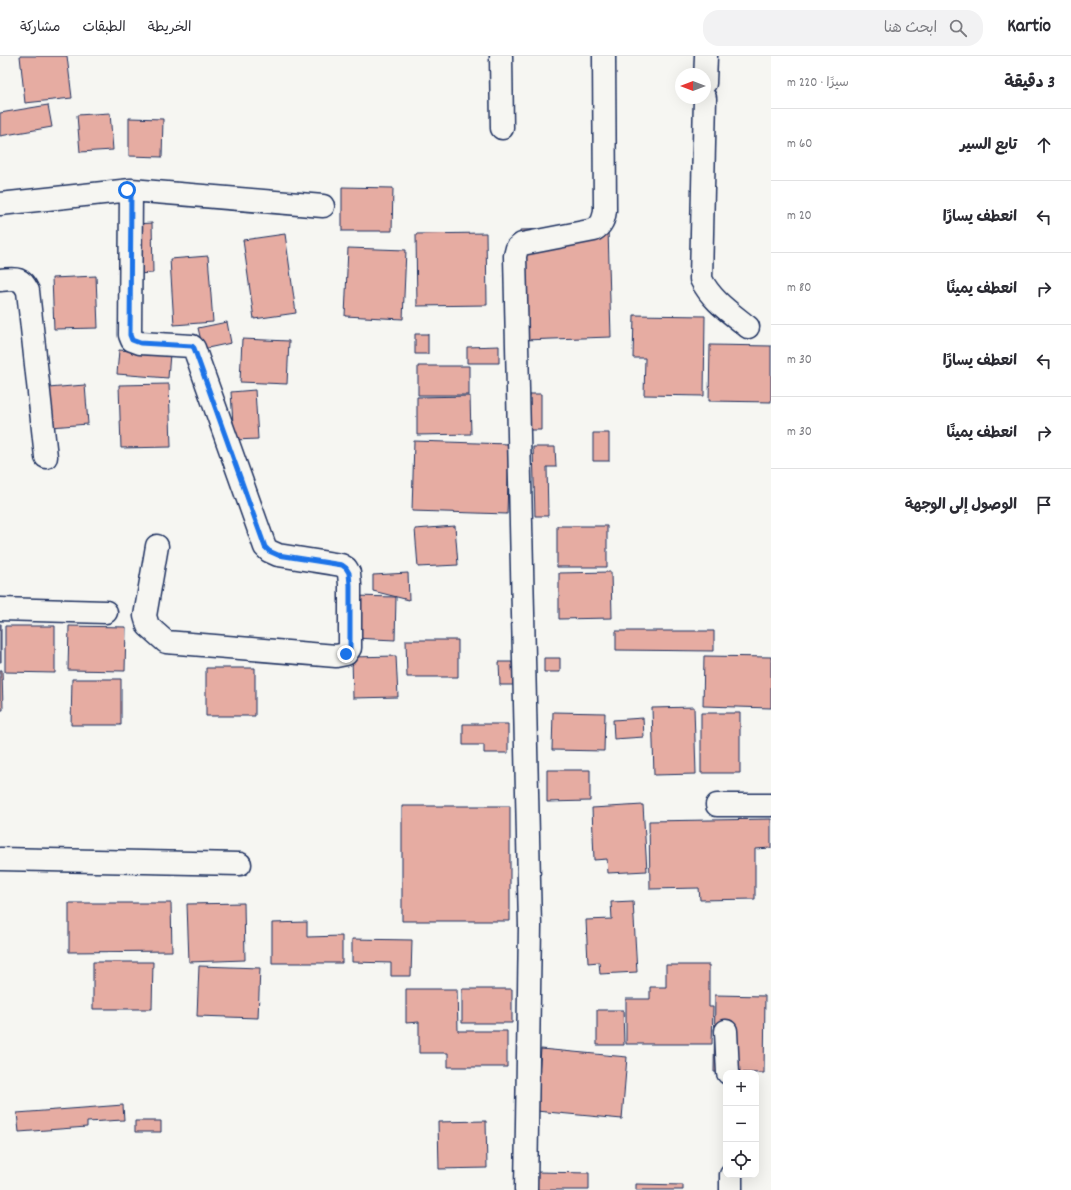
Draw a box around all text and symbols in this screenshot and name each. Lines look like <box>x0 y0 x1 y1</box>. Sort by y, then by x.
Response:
search box <box>703 10 983 46</box>
text: Kartio <box>1007 14 1051 41</box>
icon: search <box>947 17 969 39</box>
text: مشاركة <box>20 18 60 38</box>
text: الطبقات <box>82 18 126 38</box>
text: الخريطة <box>148 18 191 38</box>
text: ابحث هنا <box>884 18 937 40</box>
north arrow <box>675 68 711 104</box>
text: 3 دقيقة <box>1004 72 1055 96</box>
text: سيرًا · 220 m <box>787 74 849 93</box>
icon: ahead <box>1033 134 1055 156</box>
text: 60 m <box>787 135 812 154</box>
text: تابع السير <box>960 135 1017 157</box>
route start <box>118 181 136 199</box>
icon: left <box>1033 206 1055 228</box>
text: 20 m <box>787 207 812 226</box>
text: انعطف يسارًا <box>943 207 1017 229</box>
icon: right <box>1033 278 1055 300</box>
text: 80 m <box>787 279 811 298</box>
text: انعطف يمينًا <box>947 279 1017 301</box>
icon: left <box>1033 350 1055 372</box>
text: 30 m <box>787 351 812 370</box>
text: انعطف يسارًا <box>943 351 1017 373</box>
icon: right <box>1033 422 1055 444</box>
text: 30 m <box>787 423 812 442</box>
text: انعطف يمينًا <box>947 423 1017 445</box>
icon: arrive <box>1033 494 1055 516</box>
text: الوصول إلى الوجهة <box>905 495 1017 517</box>
route end <box>337 645 355 663</box>
map controls <box>723 1070 759 1178</box>
button: + <box>723 1070 759 1106</box>
button: − <box>723 1106 759 1142</box>
button: locate <box>723 1142 759 1178</box>

